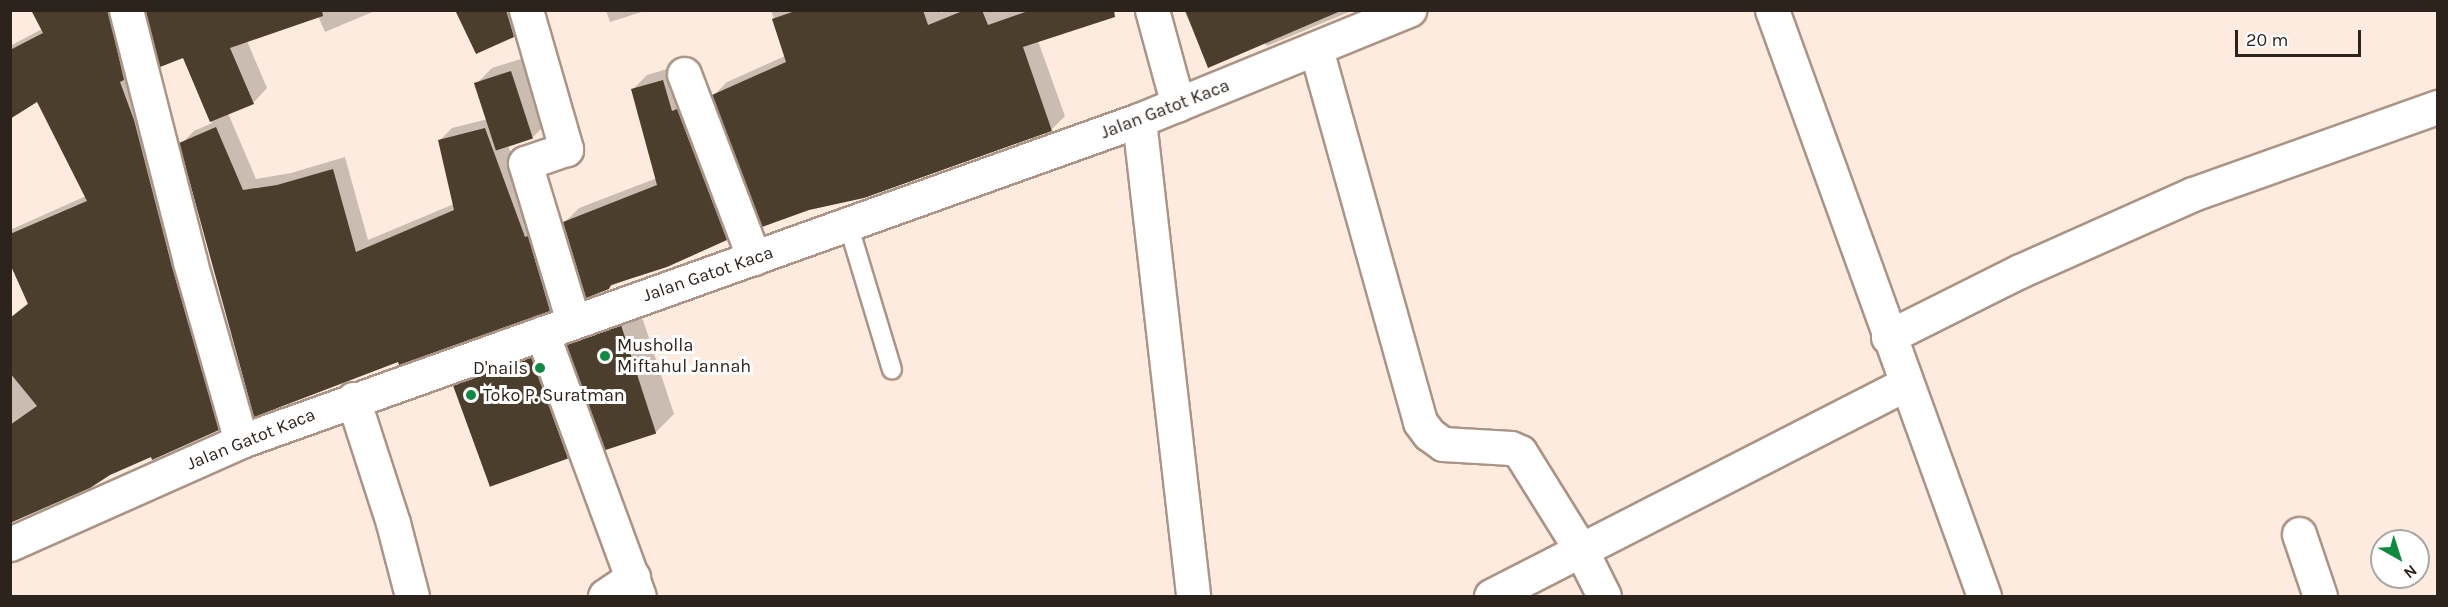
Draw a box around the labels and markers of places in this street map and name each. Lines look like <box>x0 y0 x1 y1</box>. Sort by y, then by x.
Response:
place label: Musholla Miftahul Jannah <box>617 335 751 378</box>
marker: Musholla Miftahul Jannah <box>598 349 612 363</box>
place label: D'nails <box>473 357 528 379</box>
marker: D'nails <box>533 361 547 375</box>
place label: Toko P. Suratman <box>483 384 625 406</box>
marker: Toko P. Suratman <box>464 388 478 402</box>

